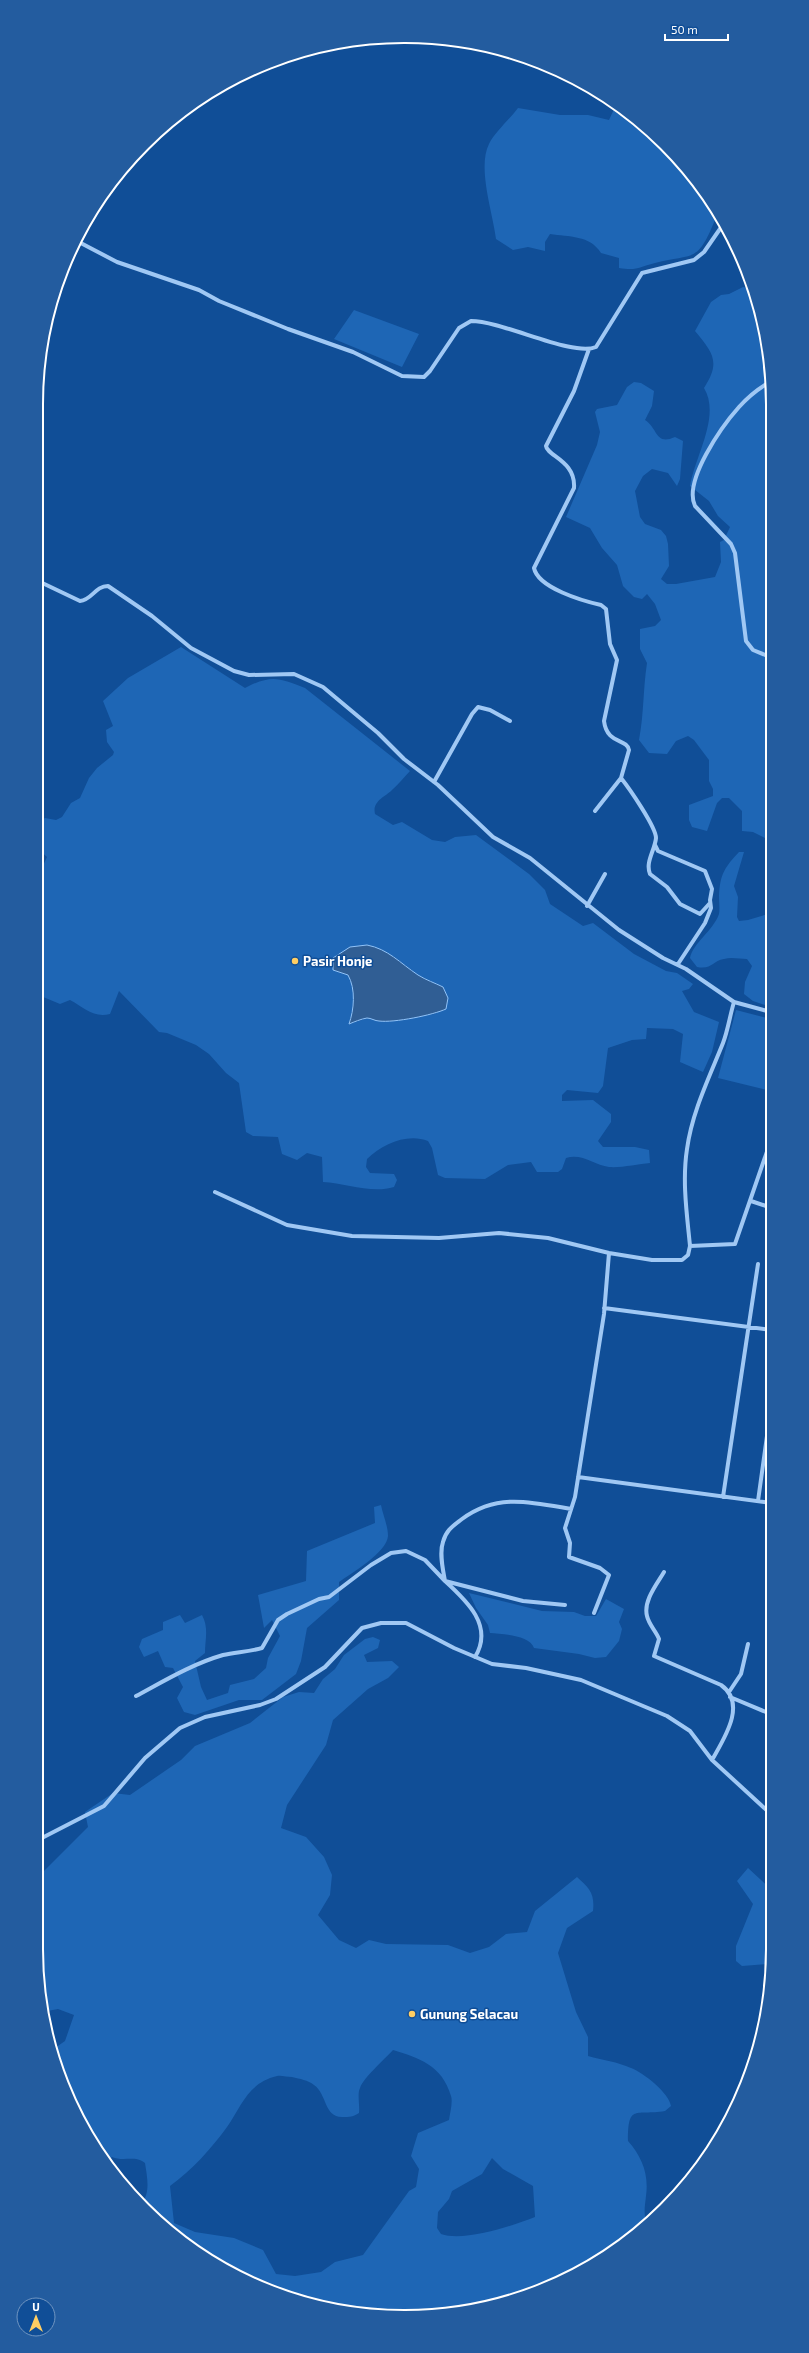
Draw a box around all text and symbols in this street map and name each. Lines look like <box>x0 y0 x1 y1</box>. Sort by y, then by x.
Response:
scale bar <box>665 16 728 42</box>
text: 50 m <box>671 22 698 36</box>
place label: Pasir Honje <box>303 953 372 969</box>
marker: Pasir Honje <box>290 956 300 966</box>
place label: Gunung Selacau <box>420 2006 518 2022</box>
marker: Gunung Selacau <box>407 2009 417 2019</box>
north arrow <box>16 2297 56 2337</box>
text: U <box>32 2300 40 2313</box>

